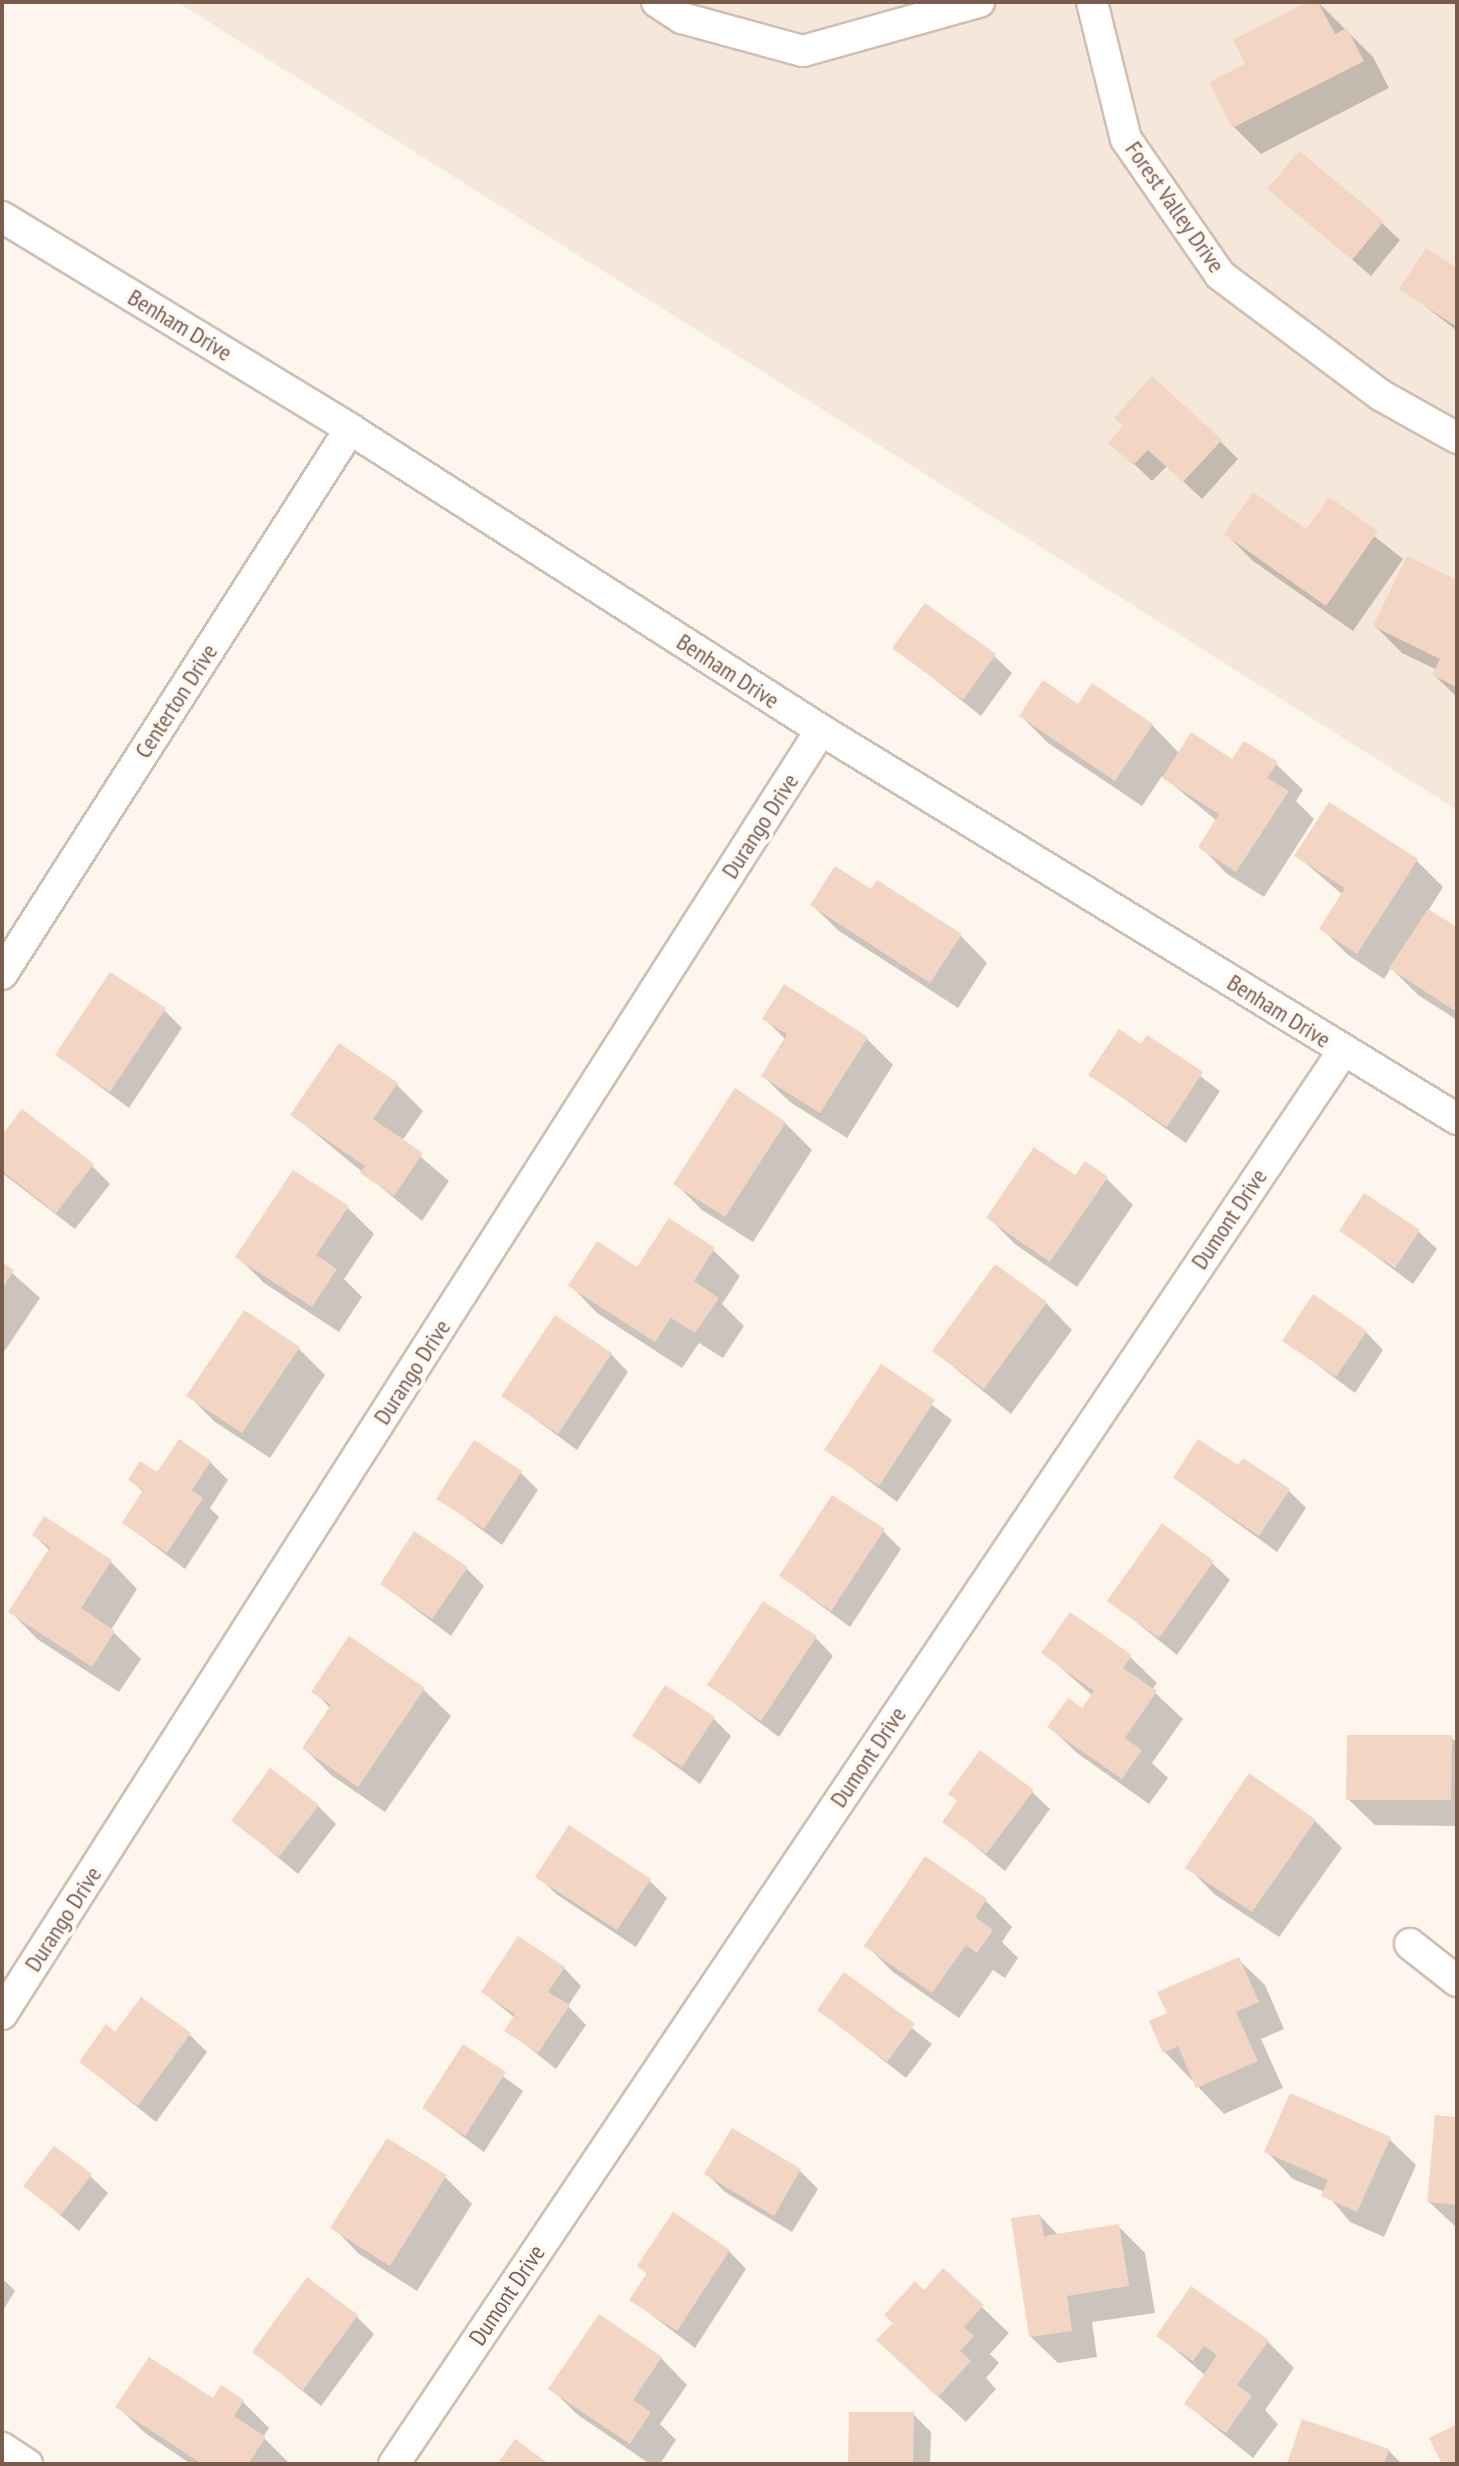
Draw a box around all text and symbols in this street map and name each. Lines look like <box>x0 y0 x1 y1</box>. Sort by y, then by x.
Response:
street label: Forest Valley Drive <box>1119 135 1231 279</box>
street label: Benham Drive <box>123 283 237 367</box>
street label: Benham Drive <box>671 627 785 715</box>
street label: Centerton Drive <box>128 639 224 763</box>
street label: Durango Drive <box>715 768 805 884</box>
street label: Benham Drive <box>1222 968 1336 1054</box>
street label: Dumont Drive <box>1185 1163 1273 1275</box>
street label: Durango Drive <box>367 1314 457 1430</box>
street label: Dumont Drive <box>824 1701 912 1813</box>
street label: Durango Drive <box>18 1861 108 1977</box>
street label: Dumont Drive <box>463 2239 551 2351</box>

